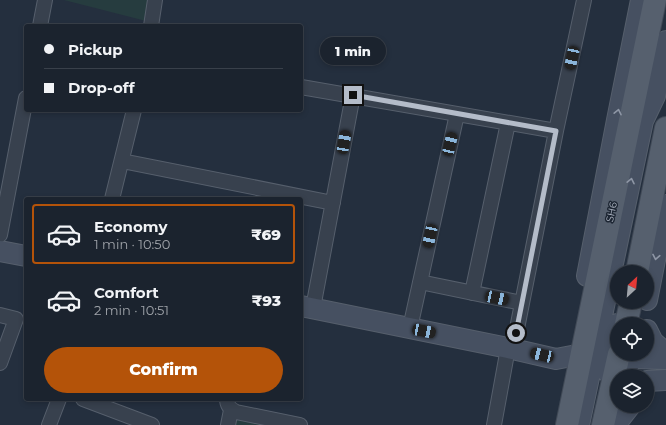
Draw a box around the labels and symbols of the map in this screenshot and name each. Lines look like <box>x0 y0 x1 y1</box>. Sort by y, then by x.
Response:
callout: 1 min <box>320 37 386 65</box>
car <box>564 45 580 71</box>
route end <box>344 86 362 104</box>
one-way arrow <box>614 109 622 115</box>
car <box>336 129 352 155</box>
car <box>441 131 459 157</box>
one-way arrow <box>626 178 634 185</box>
street label: SH6 <box>603 201 620 223</box>
car <box>422 223 438 249</box>
one-way arrow <box>652 254 660 260</box>
north arrow <box>610 265 654 309</box>
car <box>484 290 510 306</box>
car <box>411 323 437 339</box>
route start <box>507 324 525 342</box>
car <box>529 346 555 364</box>

